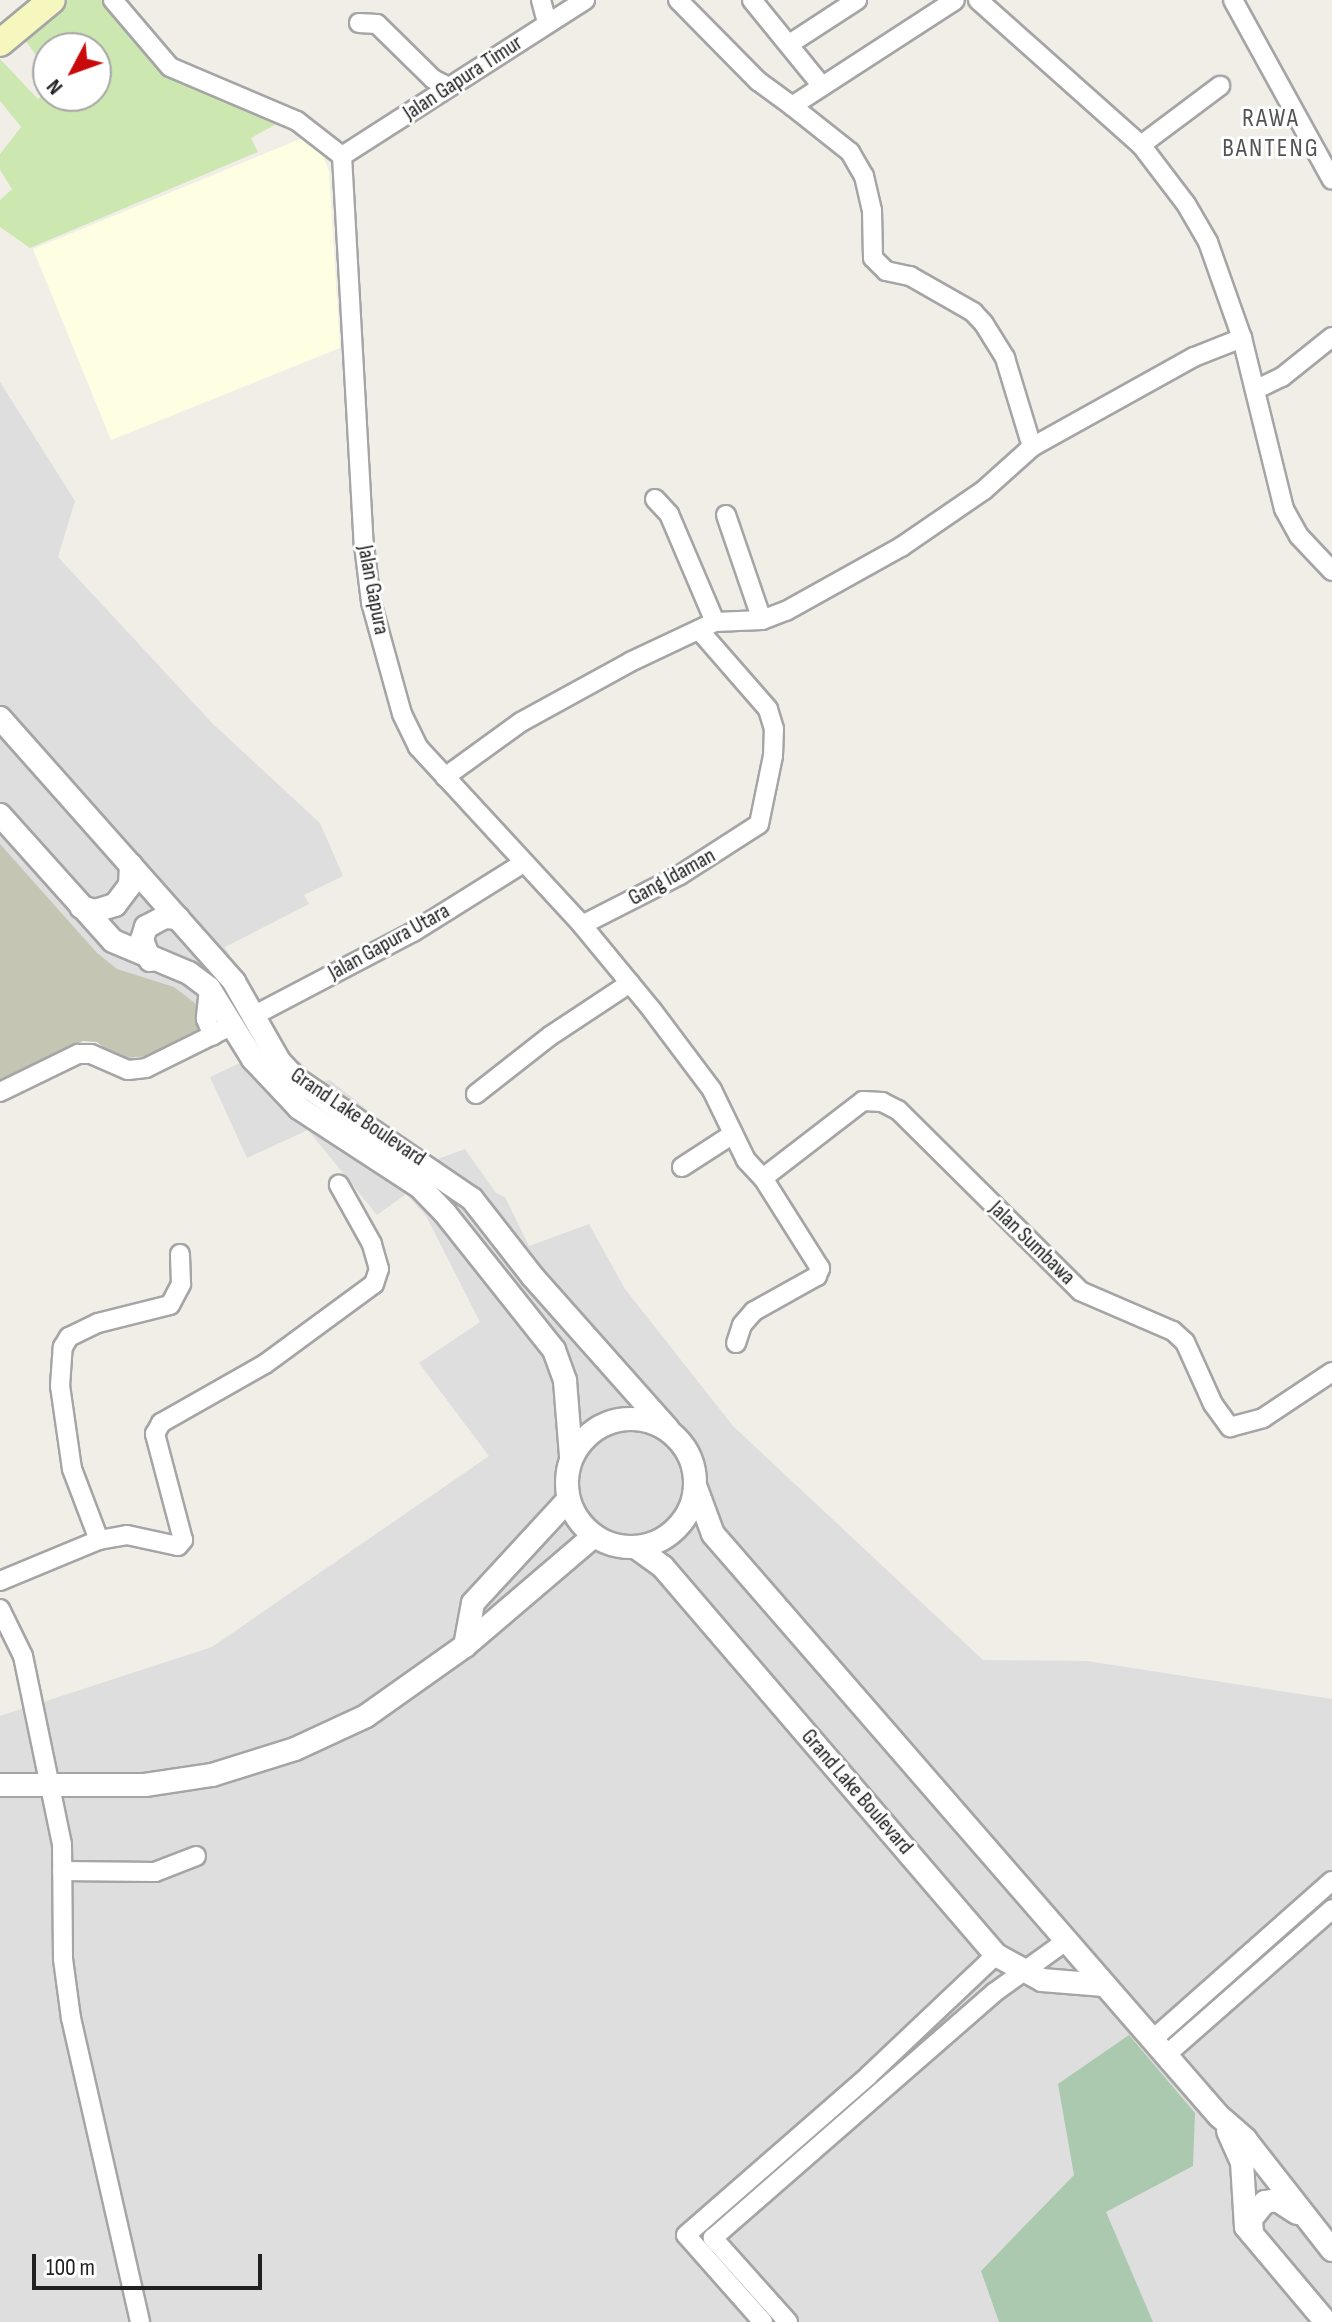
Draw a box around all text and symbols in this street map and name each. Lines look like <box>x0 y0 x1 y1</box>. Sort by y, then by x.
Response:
street label: Jalan Gapura Timur <box>398 30 528 126</box>
north arrow <box>32 32 112 112</box>
text: N <box>41 73 69 100</box>
district label: RAWA BANTENG <box>1222 103 1320 164</box>
street label: Jalan Gapura <box>351 543 395 637</box>
street label: Gang Idaman <box>624 842 720 912</box>
street label: Jalan Gapura Utara <box>324 898 454 986</box>
street label: Grand Lake Boulevard <box>285 1062 431 1172</box>
street label: Jalan Sumbawa <box>984 1196 1080 1290</box>
street label: Grand Lake Boulevard <box>795 1724 919 1860</box>
scale bar <box>36 2238 266 2288</box>
text: 100 m <box>46 2253 95 2282</box>

